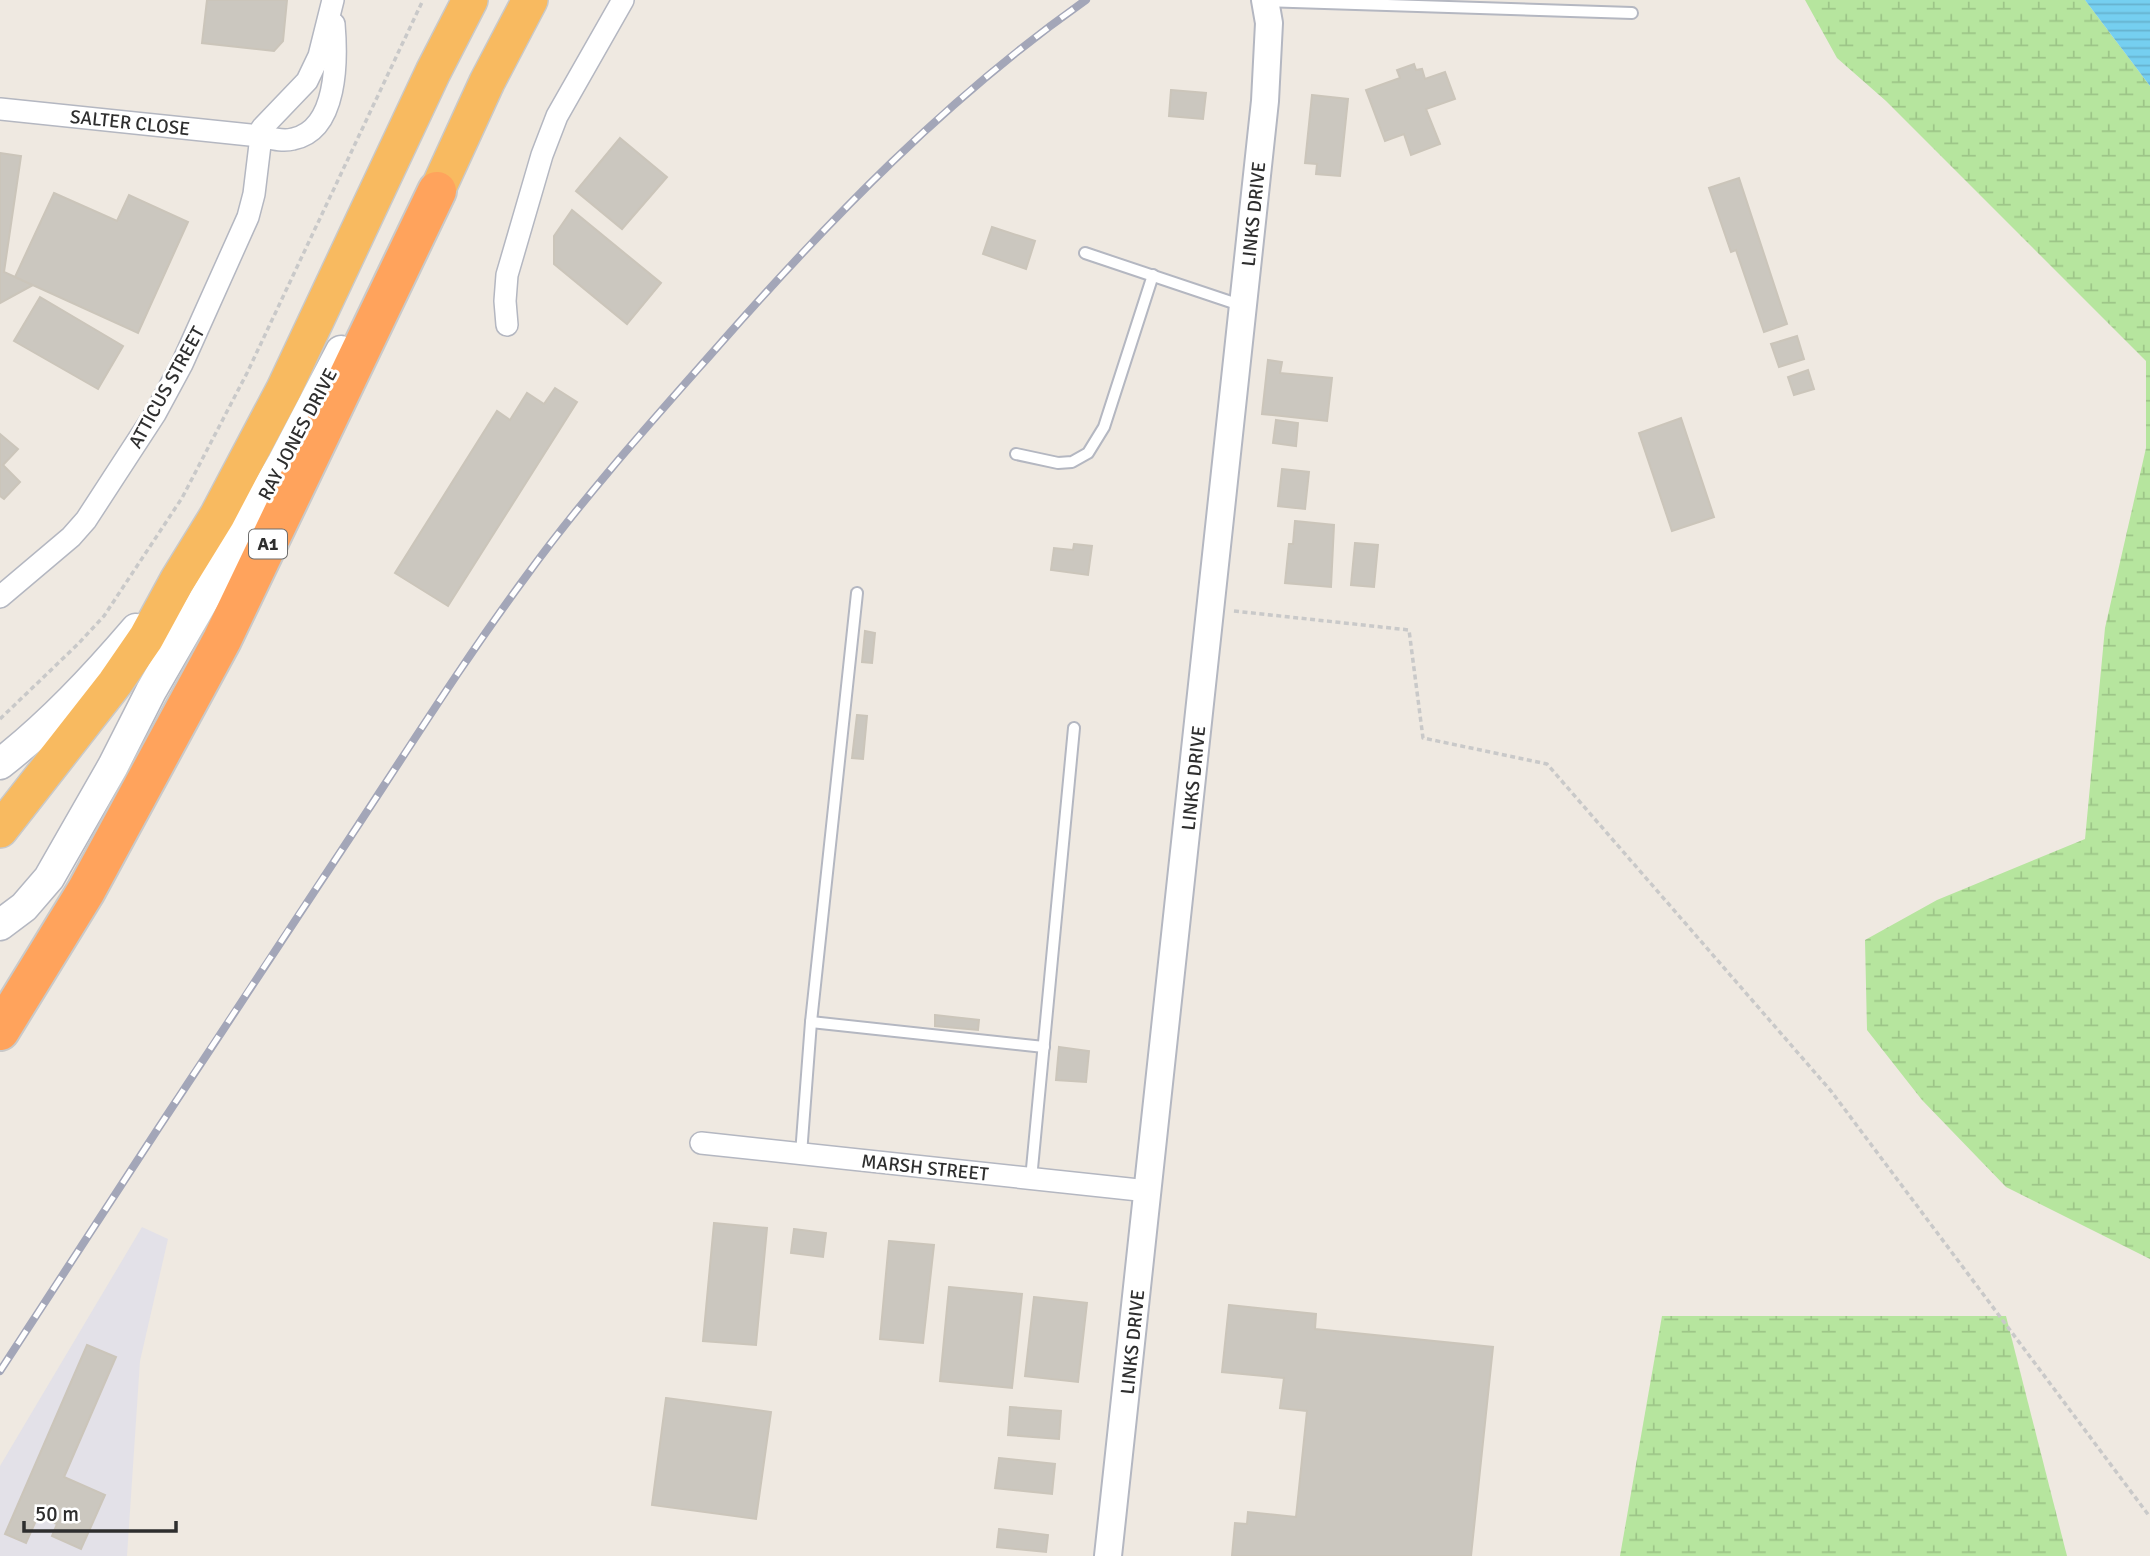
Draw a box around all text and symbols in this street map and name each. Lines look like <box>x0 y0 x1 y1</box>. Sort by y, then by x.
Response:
street label: SALTER CLOSE <box>69 105 191 141</box>
street label: LINKS DRIVE <box>1237 161 1271 268</box>
street label: ATTICUS STREET <box>123 322 211 453</box>
street label: RAY JONES DRIVE <box>253 364 343 505</box>
road number: A1 <box>249 530 287 558</box>
street label: LINKS DRIVE <box>1177 725 1211 832</box>
street label: MARSH STREET <box>860 1149 990 1187</box>
street label: LINKS DRIVE <box>1116 1289 1150 1396</box>
scale bar <box>24 1490 177 1534</box>
text: 50 m <box>35 1501 79 1527</box>

